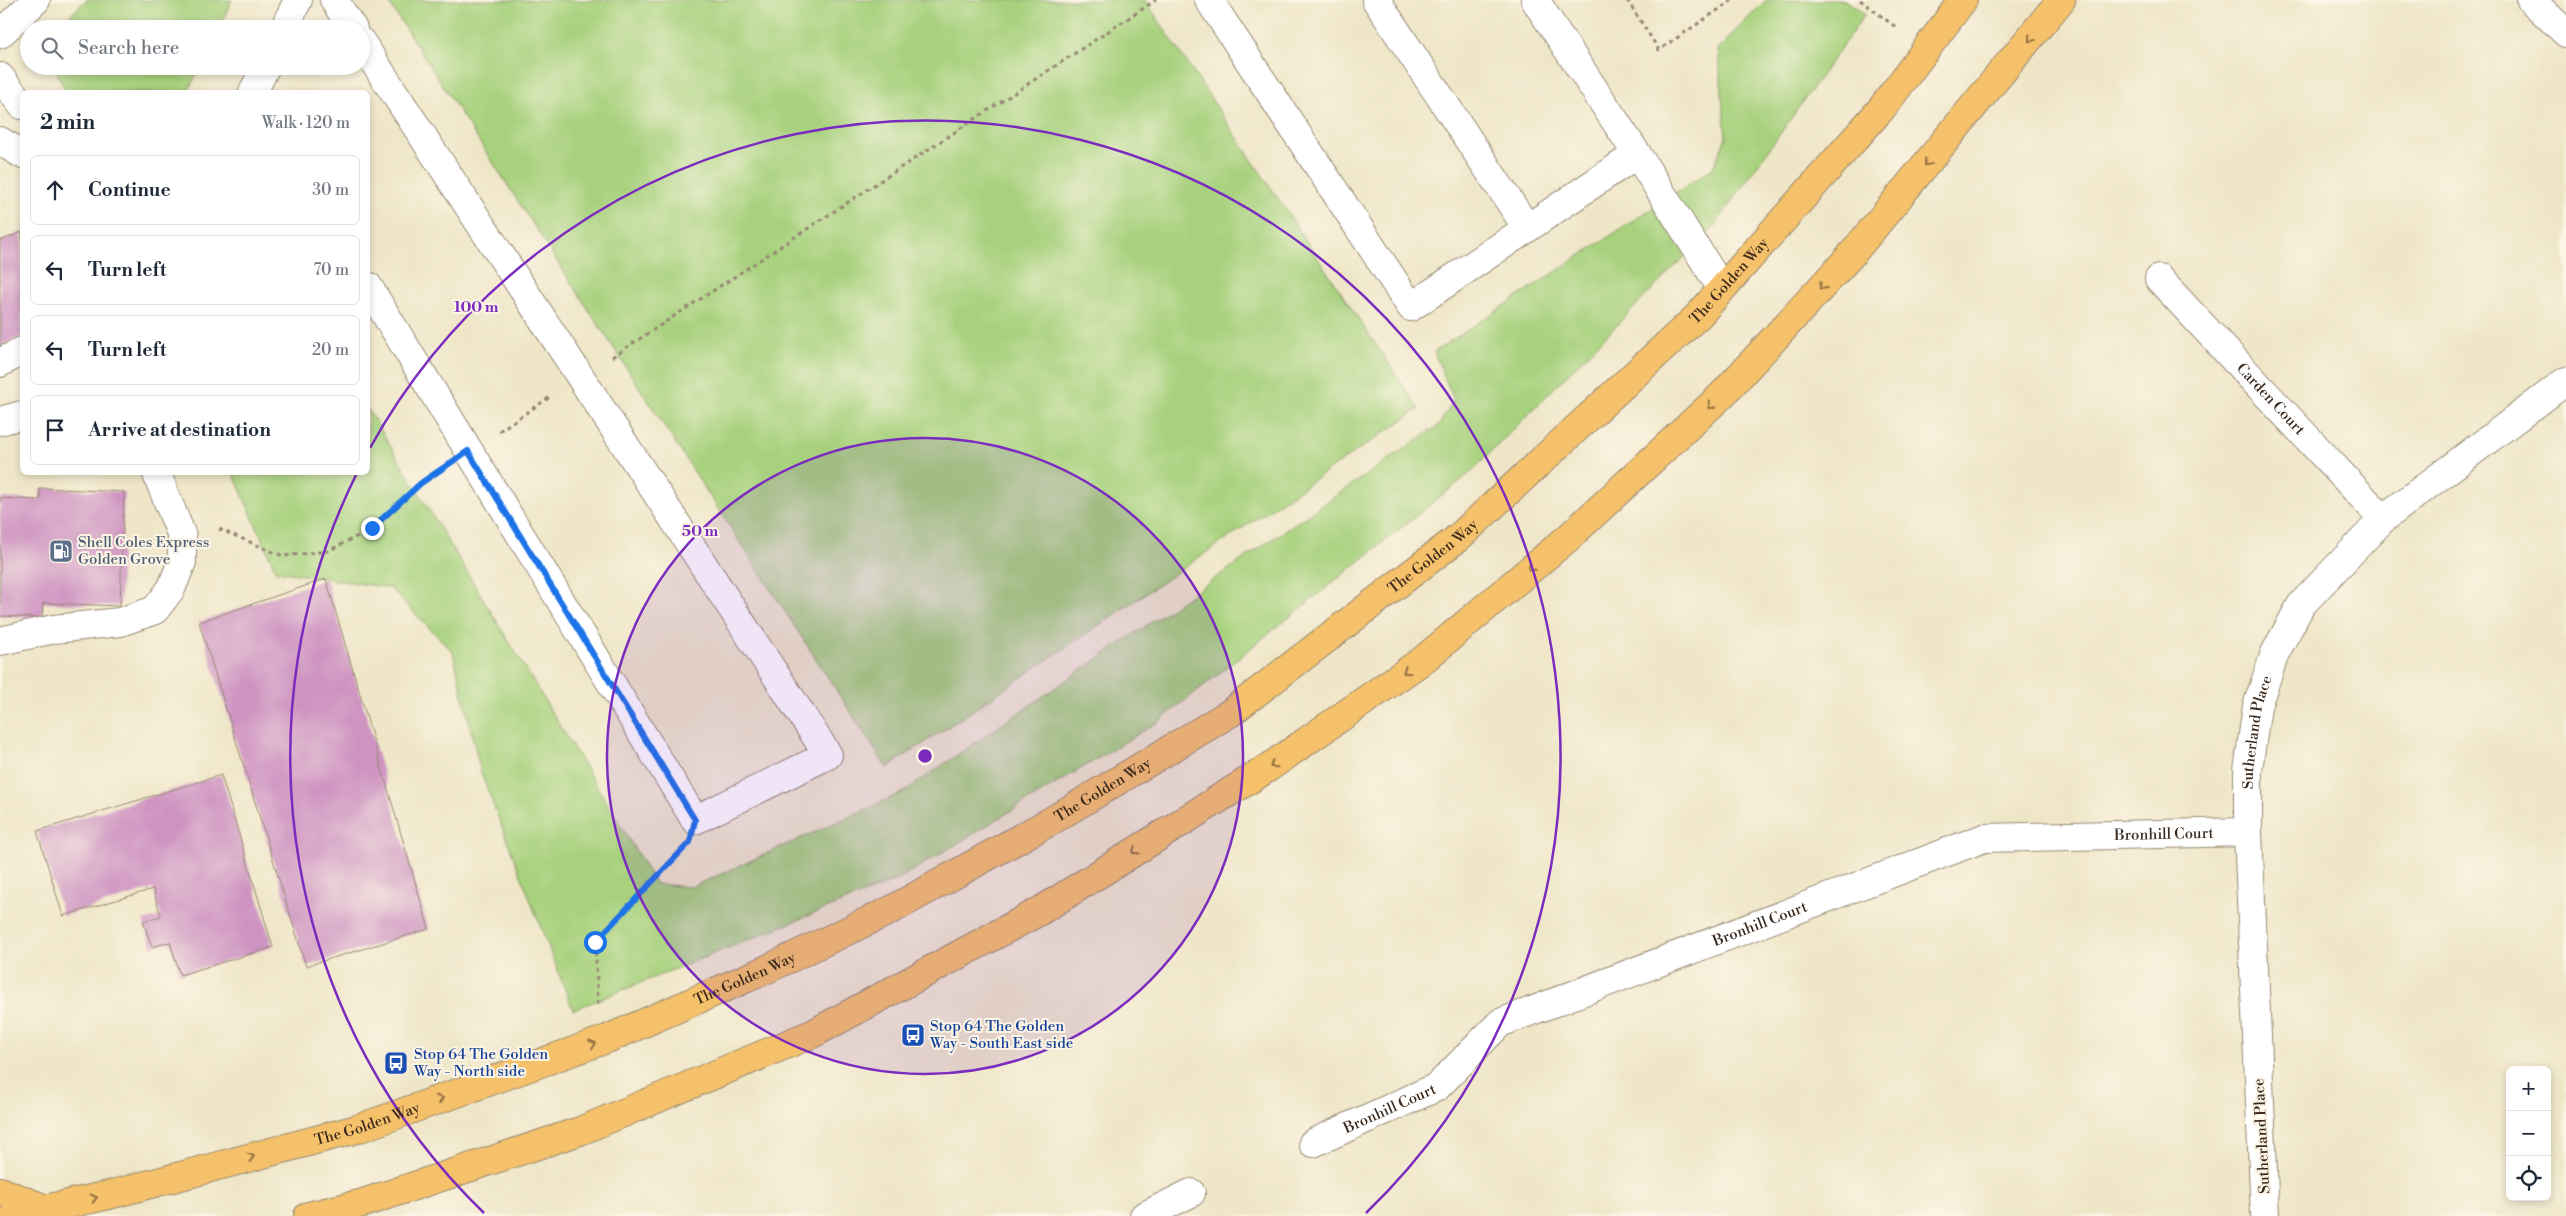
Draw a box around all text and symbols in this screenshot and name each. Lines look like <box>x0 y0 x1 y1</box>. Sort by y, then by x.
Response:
search box <box>20 20 370 75</box>
one-way arrow <box>2028 33 2037 42</box>
icon: search <box>38 34 66 62</box>
text: Search here <box>78 36 179 60</box>
text: 2 min <box>40 110 95 136</box>
text: Walk · 120 m <box>262 113 350 133</box>
one-way arrow <box>1925 157 1933 166</box>
icon: ahead <box>41 176 69 204</box>
text: Continue <box>88 178 171 202</box>
text: 30 m <box>312 180 349 200</box>
street label: The Golden Way <box>1686 233 1773 328</box>
icon: left <box>41 256 69 284</box>
text: Turn left <box>88 258 167 282</box>
text: 70 m <box>313 260 349 280</box>
one-way arrow <box>1819 281 1828 290</box>
text: 100 m <box>454 298 499 317</box>
icon: left <box>41 336 69 364</box>
text: Turn left <box>88 338 167 362</box>
text: 20 m <box>312 340 349 360</box>
street label: Carden Court <box>2233 359 2310 439</box>
one-way arrow <box>1708 400 1717 409</box>
icon: arrive <box>41 416 69 444</box>
text: Arrive at destination <box>88 418 271 442</box>
street label: The Golden Way <box>1384 515 1482 598</box>
route end <box>361 517 384 540</box>
text: 50 m <box>682 522 718 541</box>
place label: Shell Coles Express Golden Grove <box>78 533 209 569</box>
fuel station icon: Shell Coles Express Golden Grove <box>48 538 74 564</box>
one-way arrow <box>1528 563 1537 572</box>
one-way arrow <box>1403 666 1412 674</box>
street label: Sutherland Place <box>2238 673 2276 789</box>
centre of rings <box>916 747 934 765</box>
street label: The Golden Way <box>1051 753 1155 826</box>
one-way arrow <box>1269 759 1279 768</box>
street label: Bronhill Court <box>2113 823 2215 845</box>
one-way arrow <box>1132 845 1141 855</box>
street label: Bronhill Court <box>1709 897 1810 951</box>
route start <box>584 931 607 954</box>
street label: The Golden Way <box>691 947 799 1009</box>
place label: Stop 64 The Golden Way - South East side <box>929 1017 1073 1053</box>
bus stop icon: Stop 64 The Golden Way - South East side <box>900 1022 926 1048</box>
one-way arrow <box>588 1040 596 1050</box>
place label: Stop 64 The Golden Way - North side <box>413 1045 548 1081</box>
bus stop icon: Stop 64 The Golden Way - North side <box>383 1050 409 1076</box>
map controls <box>2506 1066 2551 1201</box>
button: + <box>2506 1066 2551 1111</box>
street label: Sutherland Place <box>2249 1078 2275 1194</box>
street label: Bronhill Court <box>1339 1079 1440 1138</box>
one-way arrow <box>435 1095 444 1105</box>
street label: The Golden Way <box>312 1098 423 1149</box>
button: − <box>2506 1111 2551 1156</box>
one-way arrow <box>247 1152 256 1163</box>
button: locate <box>2506 1156 2551 1201</box>
one-way arrow <box>89 1193 98 1204</box>

